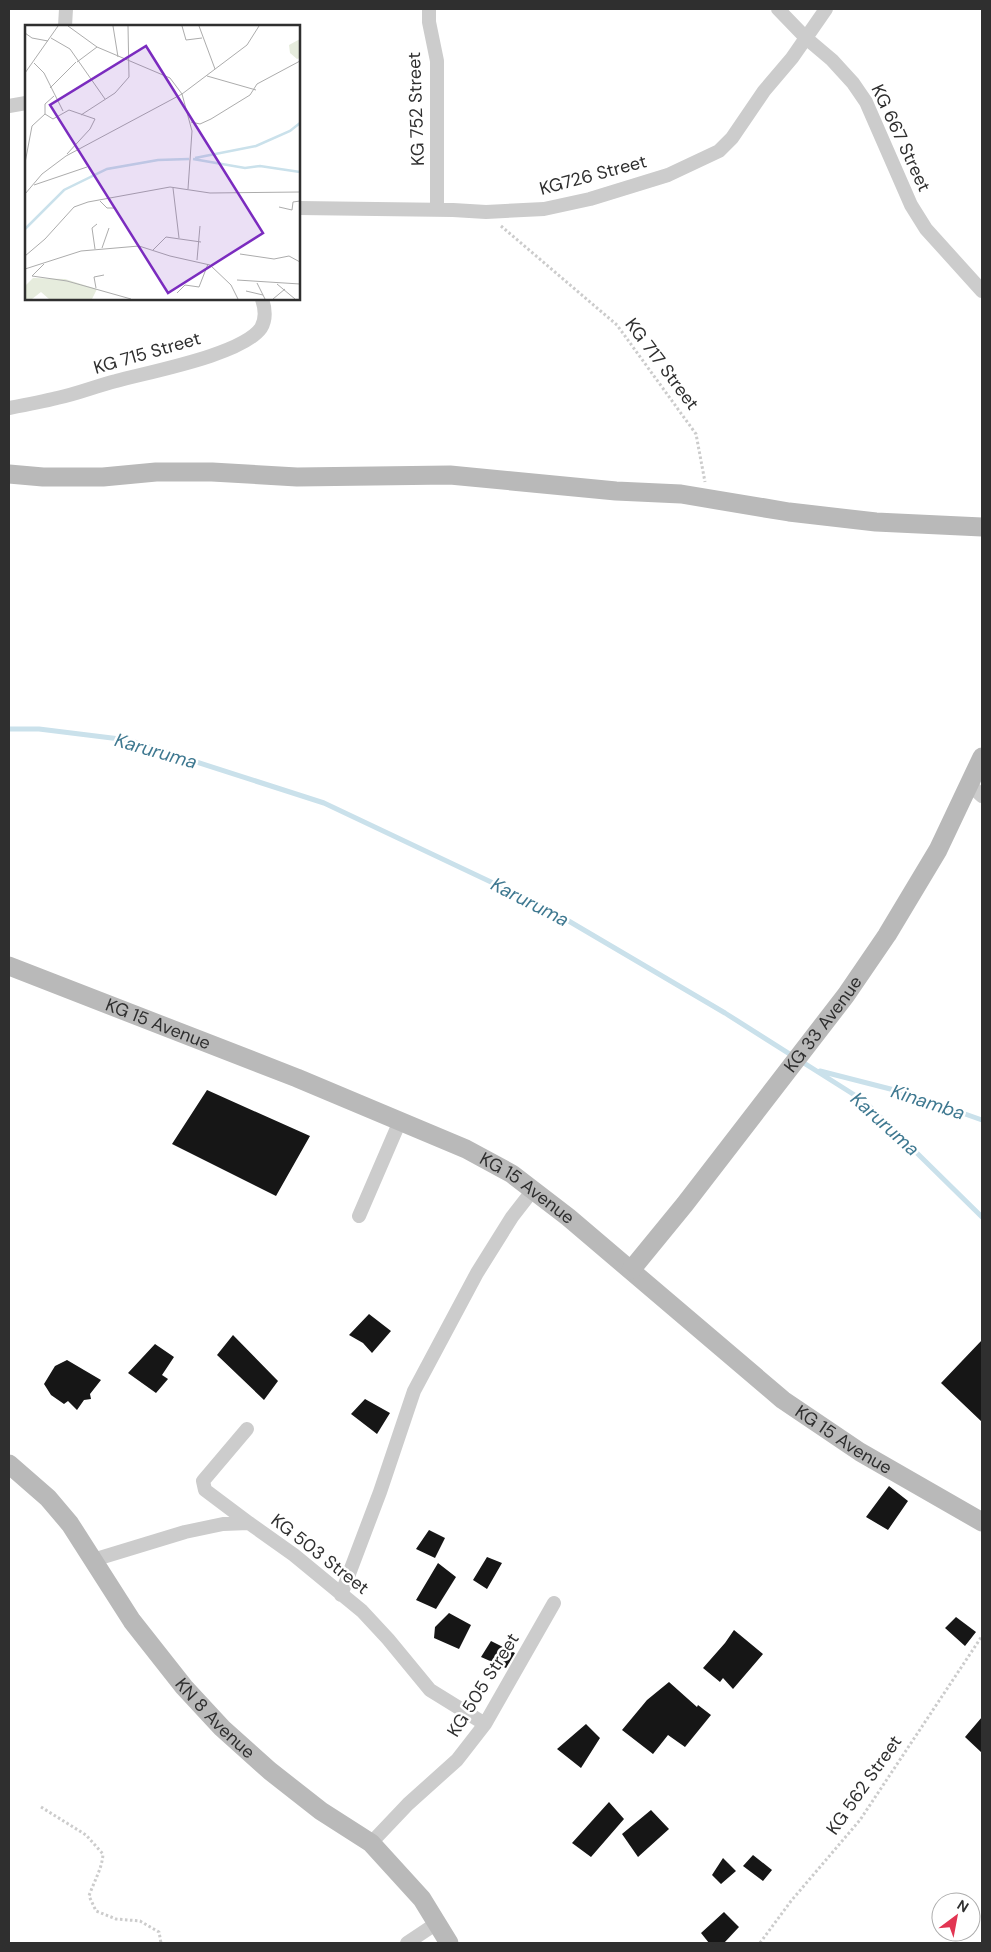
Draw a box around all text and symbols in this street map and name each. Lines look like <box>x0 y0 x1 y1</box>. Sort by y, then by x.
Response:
inset map <box>25 25 300 300</box>
street label: KG 752 Street <box>402 52 430 166</box>
street label: KG 667 Street <box>866 80 936 196</box>
street label: KG726 Street <box>537 149 649 201</box>
street label: KG 717 Street <box>620 313 704 415</box>
street label: KG 715 Street <box>91 326 203 380</box>
water label: Karuruma <box>112 727 200 775</box>
water label: Karuruma <box>487 872 573 932</box>
street label: KG 33 Avenue <box>779 971 868 1077</box>
street label: KG 15 Avenue <box>102 993 214 1055</box>
water label: Kinamba <box>888 1078 968 1126</box>
water label: Karuruma <box>845 1086 925 1162</box>
street label: KG 15 Avenue <box>475 1147 580 1229</box>
street label: KG 15 Avenue <box>790 1400 896 1480</box>
street label: KG 503 Street <box>266 1508 374 1600</box>
street label: KG 505 Street <box>441 1628 525 1742</box>
street label: KN 8 Avenue <box>169 1673 260 1764</box>
street label: KG 562 Street <box>821 1731 907 1839</box>
north arrow <box>931 1892 981 1942</box>
text: N <box>954 1896 972 1916</box>

